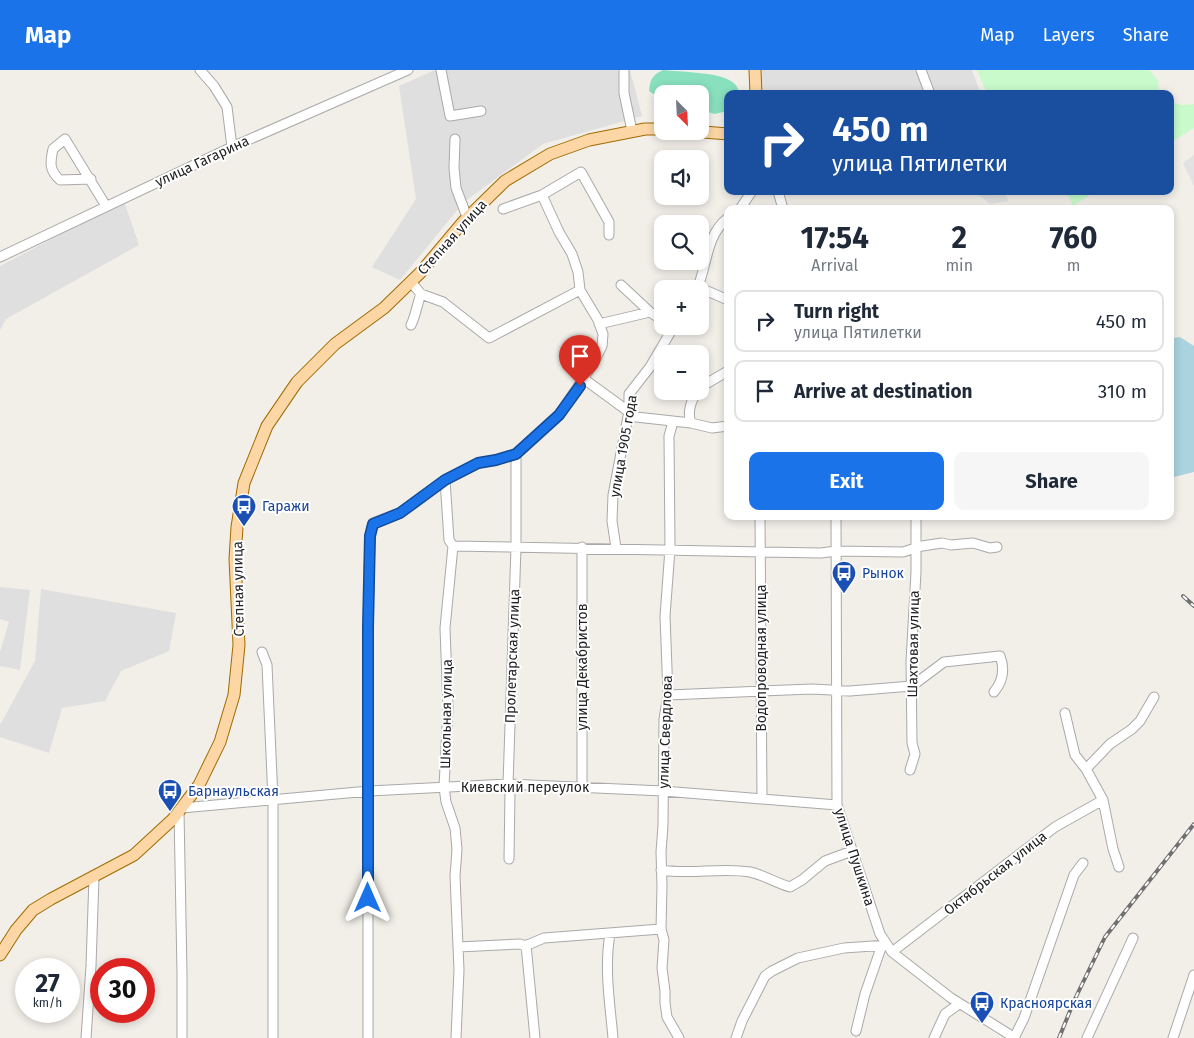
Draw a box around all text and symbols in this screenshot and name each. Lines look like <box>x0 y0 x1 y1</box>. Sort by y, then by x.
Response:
text: Map <box>25 21 71 49</box>
text: Map <box>980 24 1015 46</box>
text: Layers <box>1043 24 1095 46</box>
text: Share <box>1123 24 1169 46</box>
north arrow <box>654 85 709 140</box>
map controls <box>654 85 709 400</box>
text: 450 m <box>832 108 929 150</box>
icon: right <box>749 110 814 175</box>
street label: улица Гагарина <box>153 132 252 191</box>
button: sound <box>654 150 709 205</box>
text: улица Пятилетки <box>832 150 1008 177</box>
street label: Степная улица <box>414 196 491 278</box>
button: search <box>654 215 709 270</box>
text: 17:54 <box>800 220 869 256</box>
text: 2 <box>951 220 967 256</box>
text: 760 <box>1050 220 1097 256</box>
text: Arrival <box>811 256 858 275</box>
text: min <box>945 256 973 275</box>
text: m <box>1067 256 1080 275</box>
button: + <box>654 280 709 335</box>
text: Turn right <box>794 300 879 323</box>
icon: right <box>751 307 779 335</box>
text: 450 m <box>1096 310 1147 333</box>
text: улица Пятилетки <box>794 323 922 342</box>
pin <box>559 335 601 386</box>
icon: arrive <box>566 342 594 370</box>
button: − <box>654 345 709 400</box>
icon: arrive <box>751 377 779 405</box>
text: Arrive at destination <box>794 380 973 403</box>
text: 310 m <box>1098 380 1147 403</box>
street label: улица 1905 года <box>606 394 641 499</box>
button: Exit <box>749 452 944 510</box>
button: Share <box>954 452 1149 510</box>
bus stop icon: Гаражи <box>231 493 257 527</box>
place label: Гаражи <box>262 498 310 515</box>
street label: Степная улица <box>229 541 248 637</box>
bus stop icon: Рынок <box>831 560 857 594</box>
place label: Рынок <box>862 565 905 582</box>
street label: Водопроводная улица <box>753 584 770 732</box>
street label: Пролетарская улица <box>502 588 523 724</box>
street label: Шахтовая улица <box>904 590 923 698</box>
street label: улица Декабристов <box>574 603 591 731</box>
street label: Школьная улица <box>437 659 456 769</box>
street label: улица Свердлова <box>655 675 676 789</box>
bus stop icon: Барнаульская <box>157 778 183 812</box>
street label: Киевский переулок <box>461 779 590 796</box>
place label: Барнаульская <box>188 783 279 800</box>
street label: улица Пушкина <box>831 806 878 908</box>
street label: Октябрьская улица <box>940 828 1050 919</box>
position arrow <box>341 871 393 923</box>
speed limit sign: 30 <box>90 958 155 1023</box>
text: 27 <box>35 969 60 999</box>
bus stop icon: Красноярская <box>969 990 995 1024</box>
place label: Красноярская <box>1000 995 1092 1012</box>
text: km/h <box>33 996 62 1010</box>

